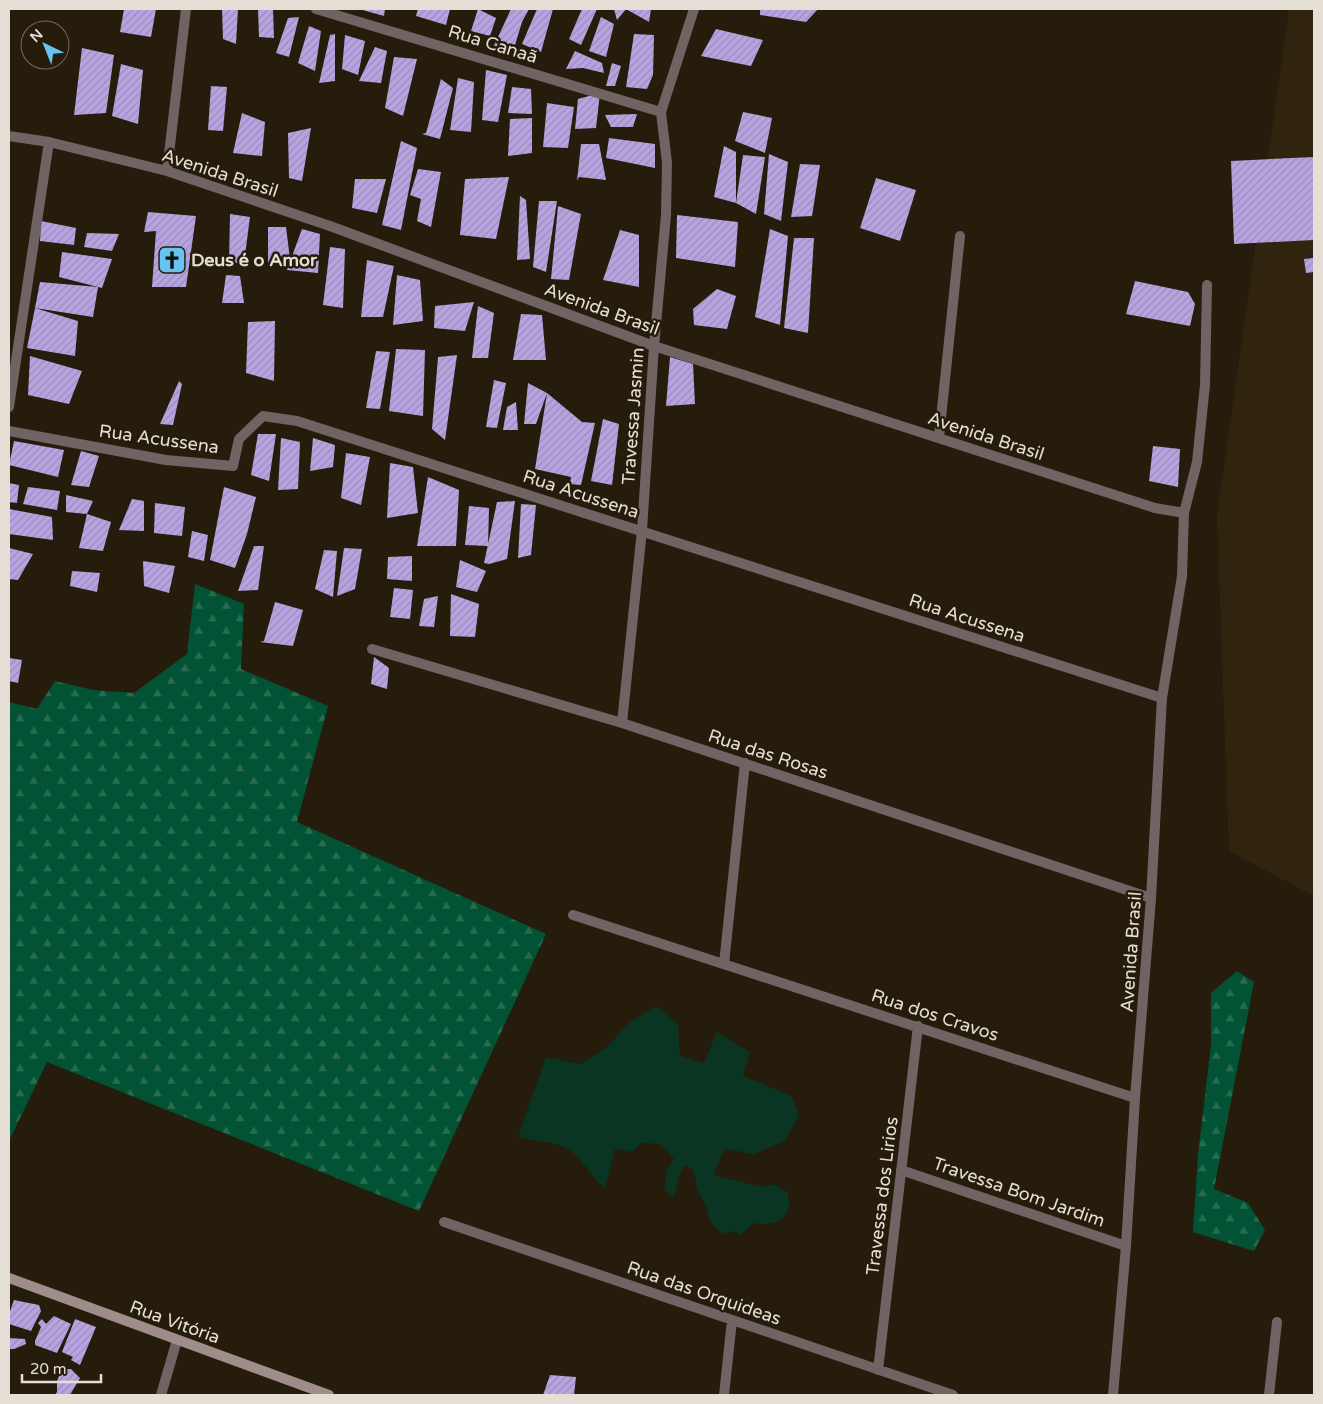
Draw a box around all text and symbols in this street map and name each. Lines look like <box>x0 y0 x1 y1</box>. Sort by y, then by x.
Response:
north arrow <box>20 20 70 70</box>
street label: Rua Canaã <box>446 20 540 68</box>
text: N <box>27 26 46 46</box>
street label: Avenida Brasil <box>159 144 281 202</box>
church icon: Deus é o Amor <box>157 245 187 275</box>
place label: Deus é o Amor <box>191 249 318 271</box>
street label: Avenida Brasil <box>541 278 663 340</box>
street label: Travessa Jasmin <box>617 347 649 485</box>
street label: Avenida Brasil <box>925 407 1047 465</box>
street label: Rua Acussena <box>98 420 220 458</box>
street label: Rua Acussena <box>520 465 642 523</box>
street label: Rua Acussena <box>906 589 1028 647</box>
street label: Rua das Rosas <box>705 724 831 784</box>
street label: Avenida Brasil <box>1116 891 1146 1013</box>
street label: Rua dos Cravos <box>869 984 1001 1046</box>
street label: Travessa dos Lirios <box>861 1115 903 1277</box>
street label: Travessa Bom Jardim <box>930 1152 1108 1232</box>
street label: Rua das Orquideas <box>624 1256 784 1330</box>
street label: Rua Vitória <box>127 1295 223 1349</box>
scale bar <box>22 1352 101 1384</box>
text: 20 m <box>30 1360 67 1378</box>

